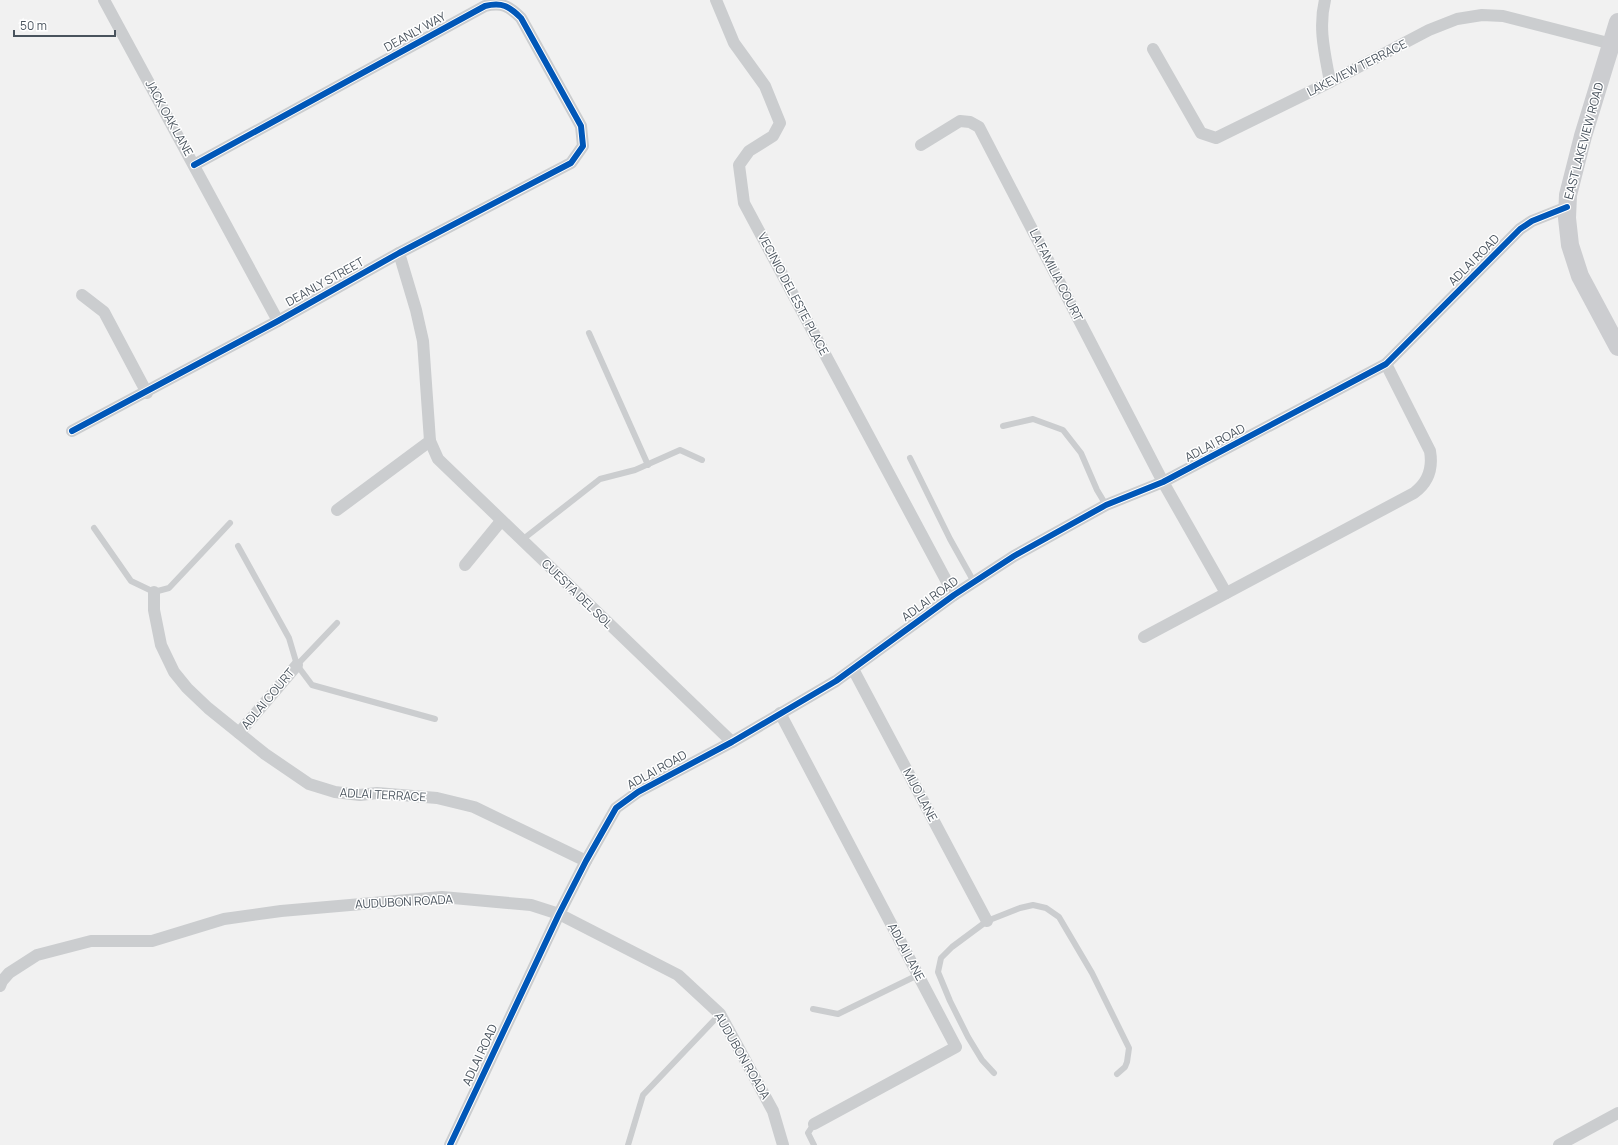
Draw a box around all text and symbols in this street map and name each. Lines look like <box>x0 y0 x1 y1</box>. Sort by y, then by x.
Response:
street label: DEANLY WAY <box>381 7 449 56</box>
scale bar <box>14 12 115 38</box>
text: 50 m <box>20 17 47 34</box>
street label: LAKEVIEW TERRACE <box>1304 35 1410 100</box>
street label: JACK OAK LANE <box>141 77 197 159</box>
street label: EAST LAKEVIEW ROAD <box>1560 80 1607 201</box>
street label: LA FAMILIA COURT <box>1026 226 1088 325</box>
street label: VECINIO DEL ESTE PLACE <box>754 229 833 358</box>
street label: ADLAI ROAD <box>1444 230 1503 289</box>
street label: DEANLY STREET <box>283 253 368 310</box>
street label: ADLAI ROAD <box>1182 419 1248 466</box>
street label: CUESTA DEL SOL <box>538 555 617 632</box>
street label: ADLAI ROAD <box>898 572 962 625</box>
street label: ADLAI COURT <box>237 664 299 733</box>
street label: ADLAI ROAD <box>624 746 690 793</box>
street label: MIJO LANE <box>899 765 942 825</box>
street label: ADLAI TERRACE <box>339 784 427 805</box>
street label: AUDUBON ROADA <box>355 890 454 913</box>
street label: ADLAI LANE <box>884 920 929 984</box>
street label: AUDUBON ROADA <box>711 1009 774 1103</box>
street label: ADLAI ROAD <box>458 1021 501 1088</box>

